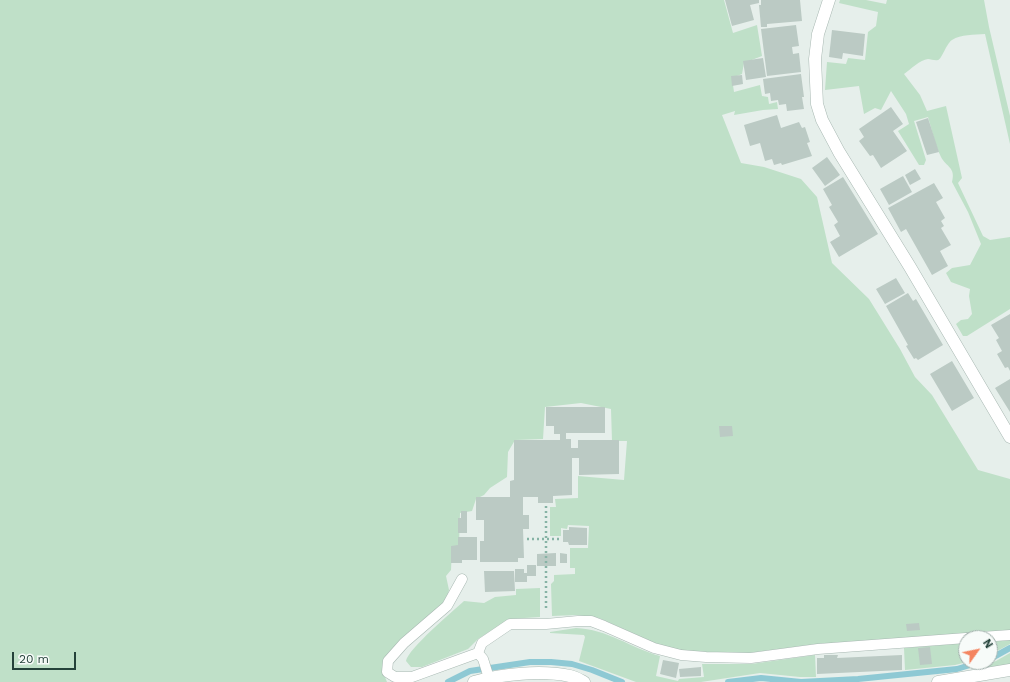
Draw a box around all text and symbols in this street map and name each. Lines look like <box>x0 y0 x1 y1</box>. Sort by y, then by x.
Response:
north arrow <box>958 630 998 670</box>
text: N <box>980 637 995 651</box>
scale bar <box>14 644 78 670</box>
text: 20 m <box>19 652 49 666</box>

